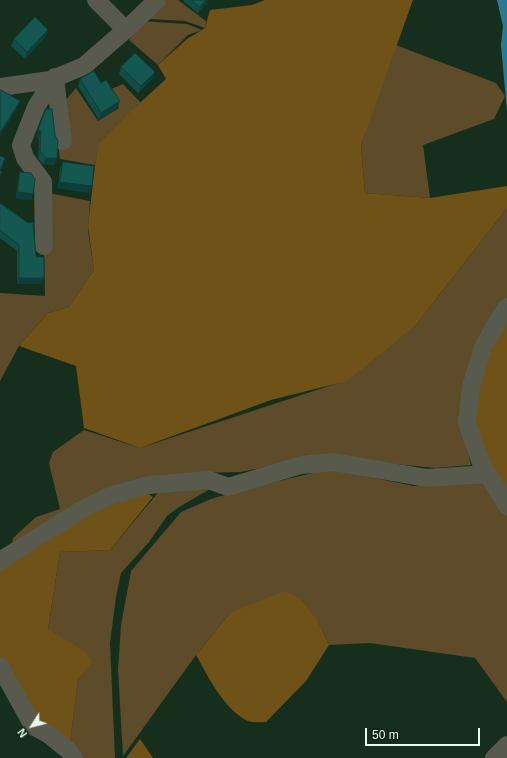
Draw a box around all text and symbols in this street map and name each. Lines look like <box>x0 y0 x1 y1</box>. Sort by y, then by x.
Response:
north arrow <box>12 706 52 746</box>
scale bar <box>367 720 482 746</box>
text: N <box>15 726 29 740</box>
text: 50 m <box>372 728 399 742</box>

